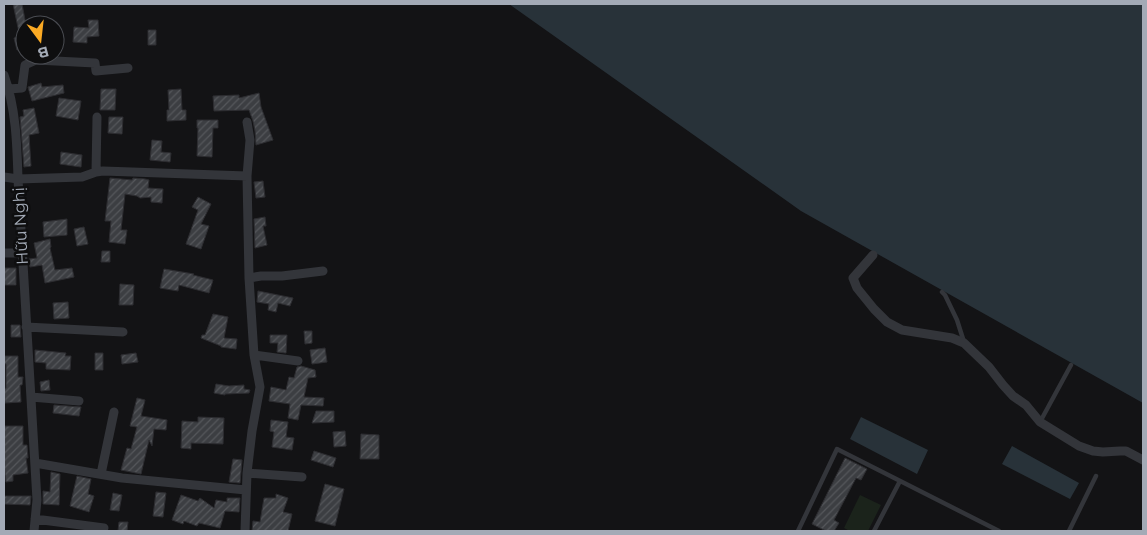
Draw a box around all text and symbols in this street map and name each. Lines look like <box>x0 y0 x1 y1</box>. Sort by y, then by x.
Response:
north arrow <box>15 15 65 65</box>
text: B <box>36 42 51 63</box>
street label: Hữu Nghị <box>9 187 32 265</box>

